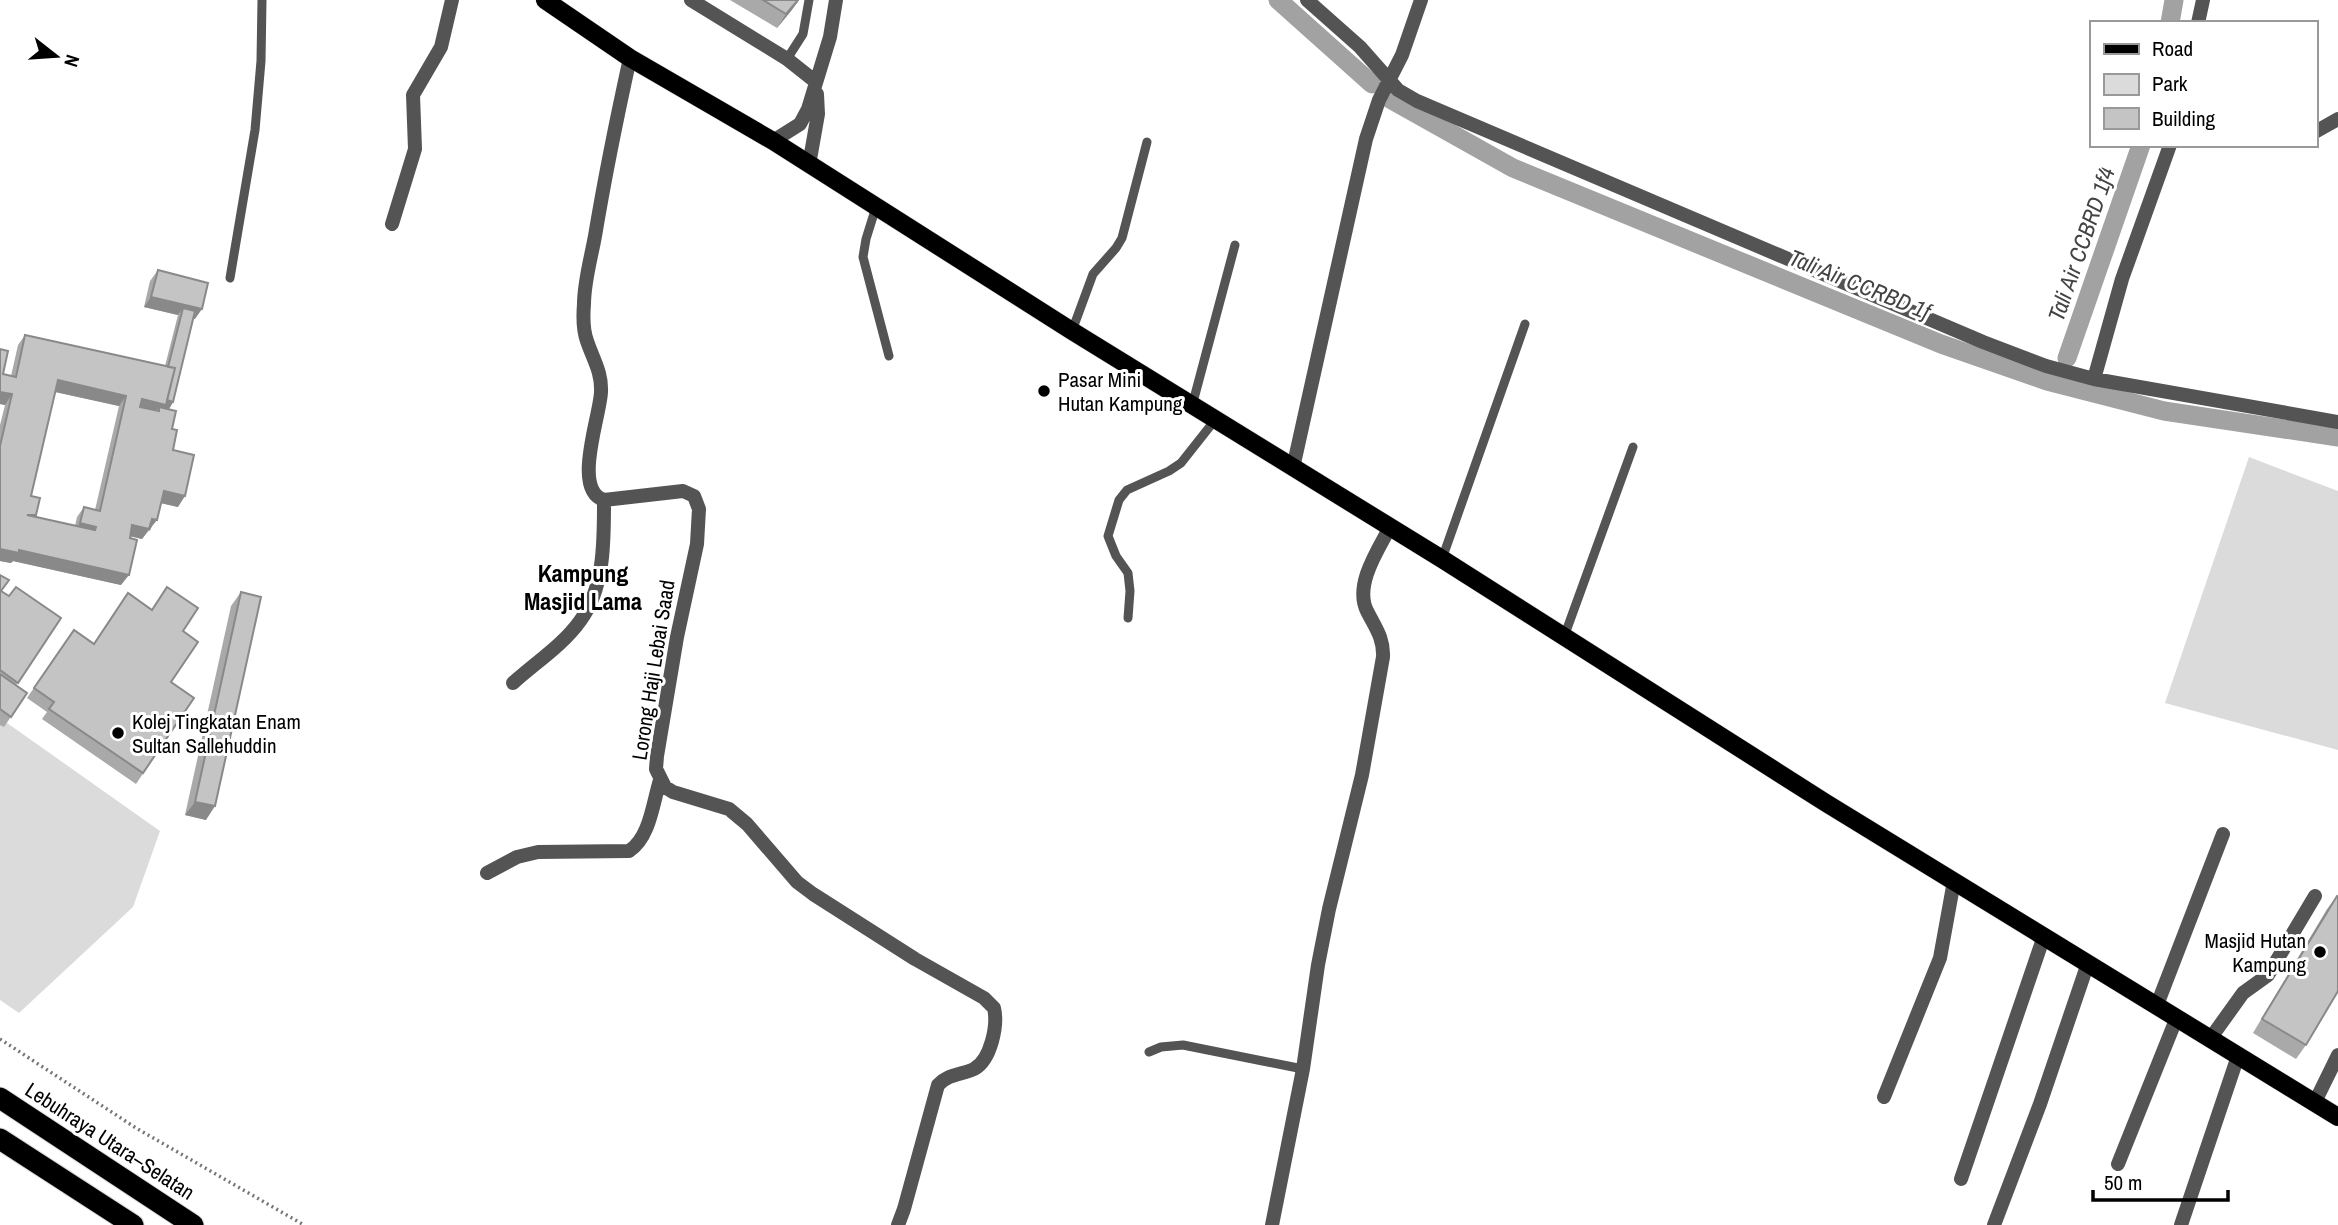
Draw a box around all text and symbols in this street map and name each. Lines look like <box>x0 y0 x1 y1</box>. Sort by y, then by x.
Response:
north arrow <box>21 21 91 91</box>
legend <box>2090 21 2317 147</box>
text: Road <box>2152 34 2193 63</box>
text: N <box>58 52 86 70</box>
text: Park <box>2152 69 2188 98</box>
text: Building <box>2152 104 2216 133</box>
water label: Tali Air CCBRD 1f4 <box>2040 162 2122 325</box>
water label: Tali Air CCRBD 1f <box>1785 241 1937 327</box>
place label: Pasar Mini Hutan Kampung <box>1058 365 1183 418</box>
marker: Pasar Mini Hutan Kampung <box>1036 383 1052 399</box>
district label: Kampung Masjid Lama <box>524 557 642 617</box>
street label: Lorong Haji Lebai Saad <box>624 578 682 762</box>
place label: Kolej Tingkatan Enam Sultan Sallehuddin <box>132 707 301 760</box>
marker: Kolej Tingkatan Enam Sultan Sallehuddin <box>110 725 126 741</box>
place label: Masjid Hutan Kampung <box>2205 926 2306 979</box>
marker: Masjid Hutan Kampung <box>2312 944 2328 960</box>
street label: Lebuhraya Utara–Selatan <box>20 1075 200 1207</box>
scale bar <box>2093 1158 2228 1202</box>
text: 50 m <box>2104 1168 2142 1197</box>

